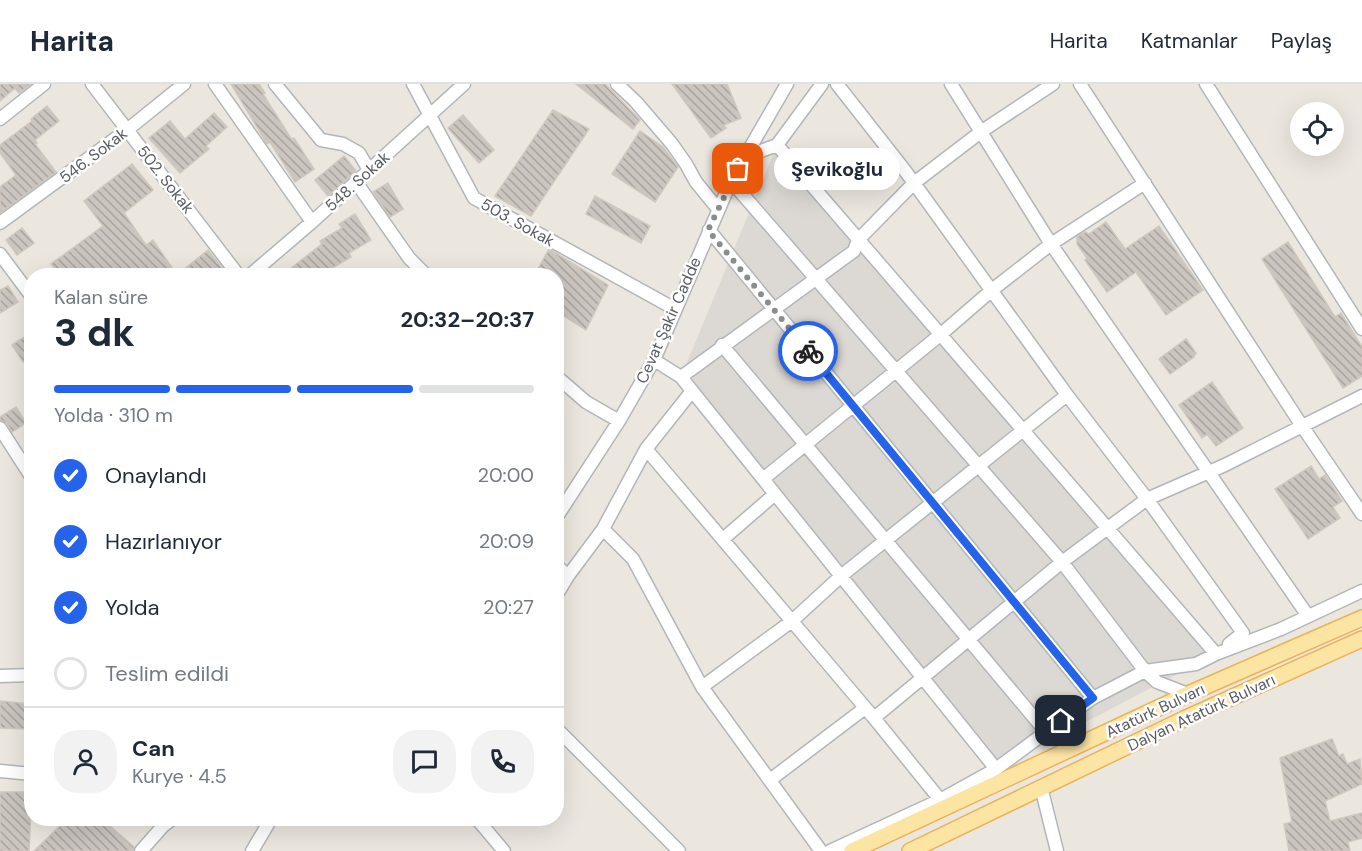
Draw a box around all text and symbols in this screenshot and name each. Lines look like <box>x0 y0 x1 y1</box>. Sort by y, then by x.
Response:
text: Harita <box>30 23 114 60</box>
text: Harita <box>1050 27 1108 55</box>
text: Katmanlar <box>1141 27 1238 55</box>
text: Paylaş <box>1271 27 1332 55</box>
map controls <box>1290 102 1344 156</box>
button: locate <box>1290 102 1344 156</box>
street label: 546. Sokak <box>55 123 132 188</box>
street label: 502. Sokak <box>132 141 199 218</box>
pin <box>712 143 763 194</box>
street label: 548. Sokak <box>321 147 394 216</box>
callout: Şevikoğlu <box>774 148 900 190</box>
icon: bag <box>721 152 754 185</box>
text: Şevikoğlu <box>791 156 883 182</box>
street label: 503. Sokak <box>477 194 558 251</box>
street label: Cevat Şakir Cadde <box>631 254 706 387</box>
text: Kalan süre <box>54 284 148 310</box>
text: 20:32–20:37 <box>400 305 534 334</box>
text: 3 dk <box>54 307 135 358</box>
courier <box>778 321 838 381</box>
icon: bike <box>792 335 825 368</box>
text: Yolda · 310 m <box>54 402 173 428</box>
icon: check <box>54 459 87 492</box>
text: Onaylandı <box>105 461 207 490</box>
text: 20:00 <box>478 462 534 488</box>
icon: check <box>54 525 87 558</box>
text: Hazırlanıyor <box>105 527 222 556</box>
text: 20:09 <box>479 528 534 554</box>
icon: check <box>54 591 87 624</box>
text: Yolda <box>105 593 160 622</box>
text: 20:27 <box>483 594 534 620</box>
text: Teslim edildi <box>105 659 229 688</box>
street label: Dalyan Atatürk Bulvarı <box>1124 669 1279 756</box>
street label: Atatürk Bulvarı <box>1102 678 1208 743</box>
pin <box>1035 695 1086 746</box>
icon: home <box>1044 704 1077 737</box>
button: person <box>54 730 117 793</box>
button: chat <box>393 730 456 793</box>
button: phone <box>471 730 534 793</box>
text: Can <box>132 734 175 763</box>
text: Kurye · 4.5 <box>132 763 227 789</box>

